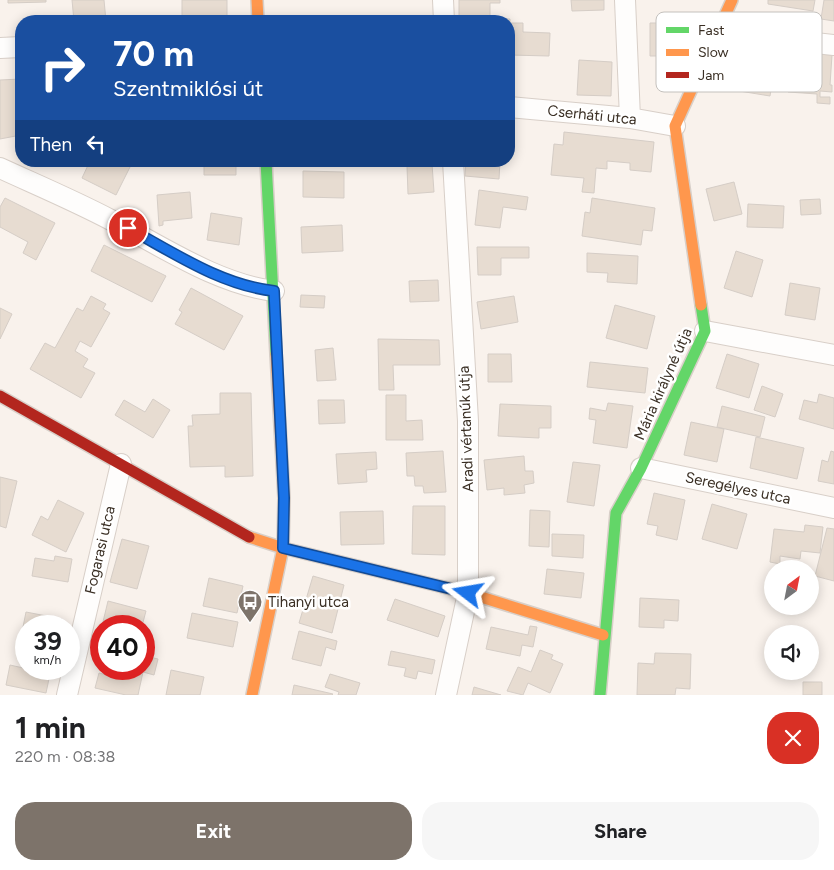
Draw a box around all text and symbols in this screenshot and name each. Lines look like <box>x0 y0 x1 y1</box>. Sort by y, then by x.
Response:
legend <box>656 12 822 92</box>
text: Fast <box>698 22 724 39</box>
text: 70 m <box>113 33 194 75</box>
icon: right <box>30 35 95 100</box>
text: Slow <box>698 44 729 61</box>
text: Jam <box>698 67 724 84</box>
text: Szentmiklósi út <box>113 75 263 102</box>
street label: Cserháti utca <box>546 101 638 129</box>
icon: left <box>82 130 110 158</box>
text: Then <box>30 133 72 156</box>
pin <box>107 207 149 249</box>
icon: arrive <box>114 214 142 242</box>
street label: Mária királyné útja <box>630 325 696 443</box>
street label: Aradi vértanúk útja <box>455 365 477 493</box>
street label: Seregélyes utca <box>684 468 792 508</box>
street label: Fogarasi utca <box>81 504 119 596</box>
north arrow <box>764 560 819 615</box>
map controls <box>764 560 819 680</box>
position arrow <box>441 566 493 618</box>
bus stop icon: Tihanyi utca <box>237 589 263 623</box>
place label: Tihanyi utca <box>268 593 349 611</box>
speed limit sign: 40 <box>90 615 155 680</box>
button: sound <box>764 625 819 680</box>
text: 39 <box>33 626 62 656</box>
text: km/h <box>34 653 61 667</box>
text: 1 min <box>15 709 86 746</box>
button: close <box>767 712 819 764</box>
text: 220 m · 08:38 <box>15 747 115 766</box>
button: Exit <box>15 802 412 860</box>
button: Share <box>422 802 819 860</box>

